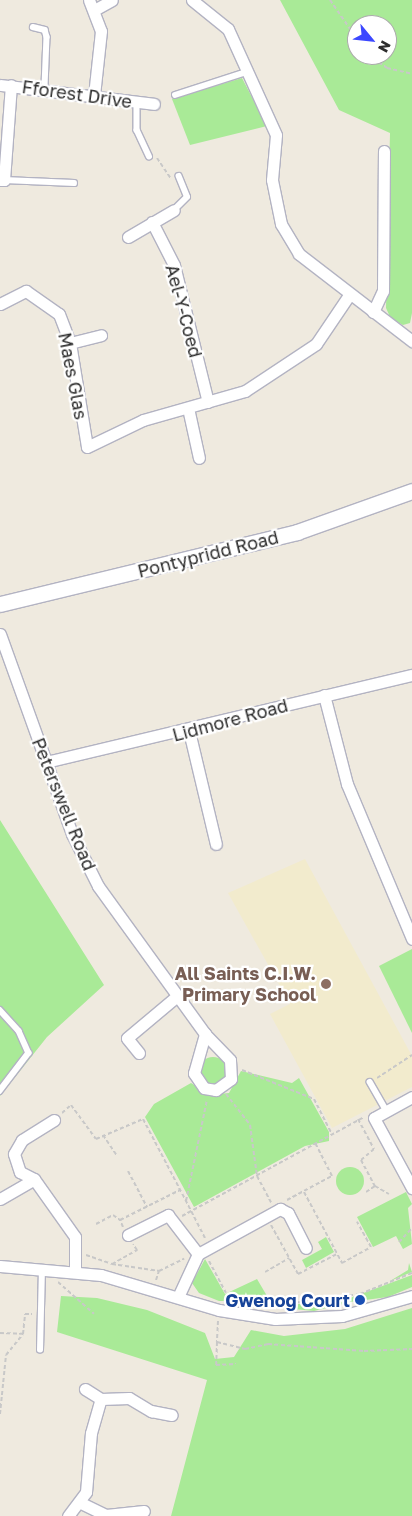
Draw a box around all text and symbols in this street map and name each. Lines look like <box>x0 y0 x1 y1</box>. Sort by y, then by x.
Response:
north arrow <box>347 15 397 65</box>
text: N <box>375 38 395 55</box>
street label: Fforest Drive <box>21 76 133 112</box>
street label: Ael-Y-Coed <box>161 262 207 360</box>
street label: Maes Glas <box>54 331 92 421</box>
street label: Pontypridd Road <box>135 526 281 582</box>
street label: Lidmore Road <box>170 694 290 746</box>
street label: Peterswell Road <box>28 734 100 874</box>
place label: All Saints C.I.W. Primary School <box>175 963 316 1006</box>
marker: All Saints C.I.W. Primary School <box>320 978 332 990</box>
place label: Gwenog Court <box>225 1289 350 1311</box>
marker: Gwenog Court <box>354 1294 366 1306</box>

